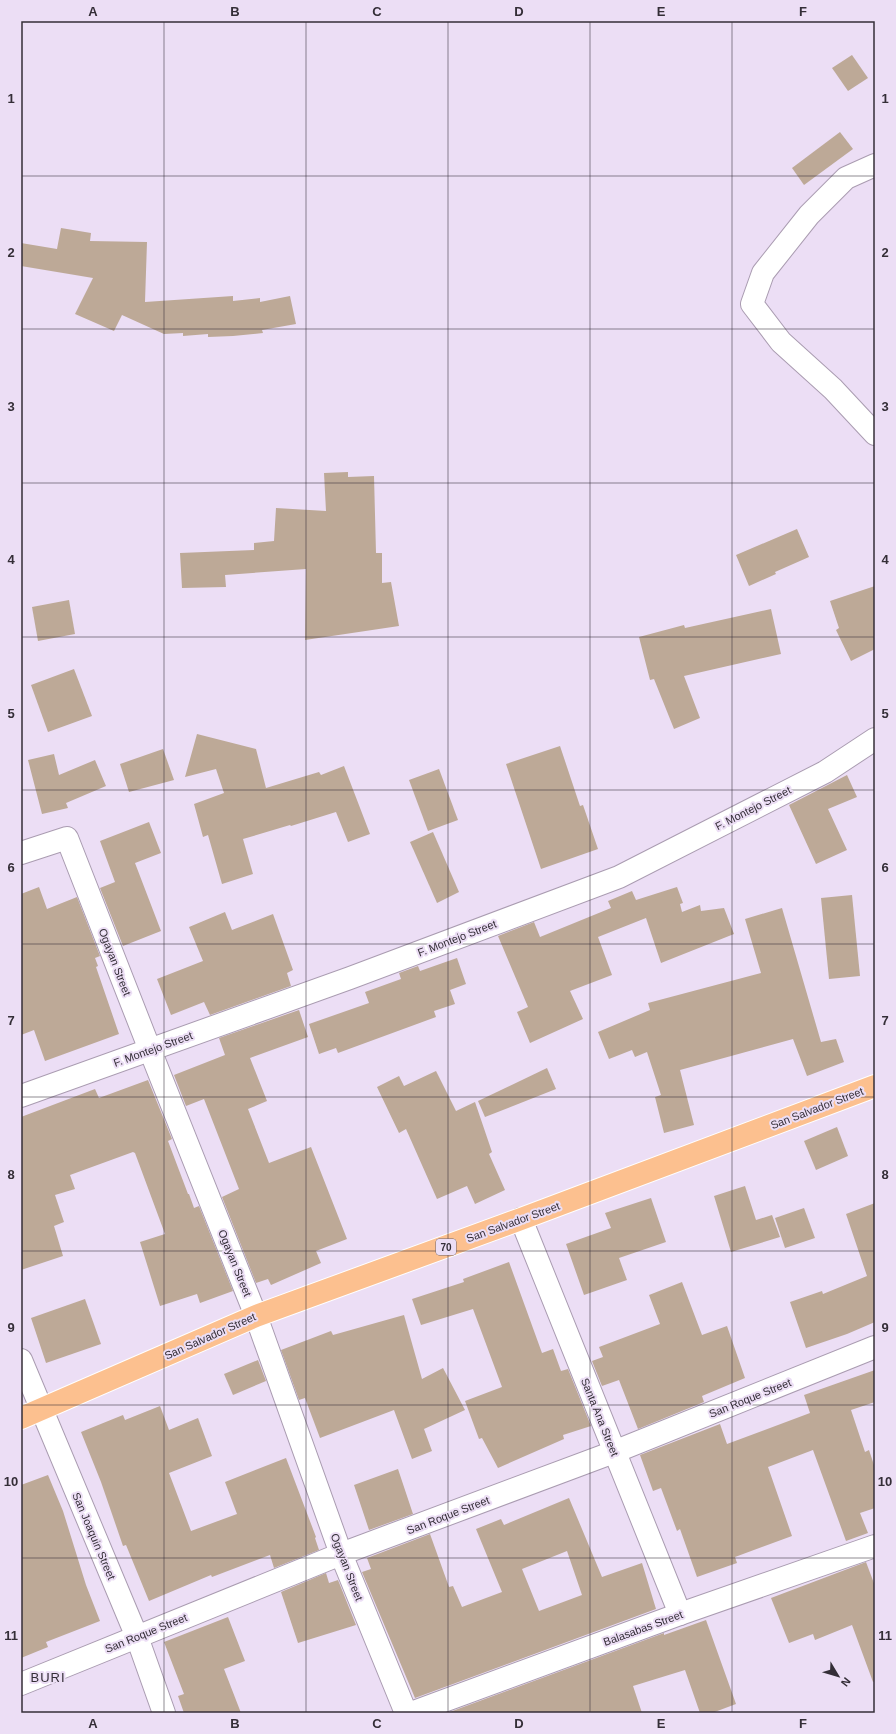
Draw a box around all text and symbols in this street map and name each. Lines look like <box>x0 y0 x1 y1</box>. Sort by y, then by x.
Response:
text: A <box>88 4 98 19</box>
text: B <box>230 4 240 19</box>
text: C <box>372 4 382 19</box>
text: D <box>514 4 524 19</box>
text: E <box>657 4 666 19</box>
text: F <box>799 4 807 19</box>
text: 1 <box>7 91 15 106</box>
text: 1 <box>881 91 889 106</box>
text: 2 <box>7 245 15 260</box>
text: 2 <box>881 245 889 260</box>
text: 3 <box>7 399 15 414</box>
text: 3 <box>881 399 889 414</box>
text: 4 <box>7 552 15 567</box>
text: 4 <box>881 552 889 567</box>
text: 5 <box>7 706 15 721</box>
text: 5 <box>881 706 889 721</box>
street label: F. Montejo Street <box>713 784 793 832</box>
text: 6 <box>7 860 15 875</box>
text: 6 <box>881 860 889 875</box>
street label: F. Montejo Street <box>416 917 498 959</box>
street label: Ogayan Street <box>97 927 133 997</box>
text: 7 <box>7 1013 15 1028</box>
text: 7 <box>881 1013 889 1028</box>
street label: F. Montejo Street <box>112 1029 194 1069</box>
street label: San Salvador Street <box>769 1085 865 1131</box>
text: 8 <box>7 1167 15 1182</box>
text: 8 <box>881 1167 889 1182</box>
street label: San Salvador Street <box>465 1200 561 1244</box>
street label: Ogayan Street <box>216 1228 254 1298</box>
road number: 70 <box>436 1239 456 1255</box>
street label: San Salvador Street <box>163 1310 257 1362</box>
text: 9 <box>7 1320 15 1335</box>
text: 9 <box>881 1320 889 1335</box>
street label: Santa Ana Street <box>579 1376 621 1458</box>
street label: San Roque Street <box>707 1376 793 1420</box>
text: 10 <box>4 1474 18 1489</box>
text: 10 <box>878 1474 892 1489</box>
street label: San Joaquin Street <box>70 1491 118 1581</box>
street label: San Roque Street <box>405 1494 491 1536</box>
street label: Ogayan Street <box>329 1532 365 1602</box>
street label: Balasabas Street <box>602 1608 684 1648</box>
street label: San Roque Street <box>103 1611 189 1655</box>
text: 11 <box>4 1628 18 1643</box>
text: 11 <box>878 1628 892 1643</box>
north arrow <box>818 1656 858 1696</box>
district label: BURI <box>30 1670 66 1685</box>
text: N <box>839 1675 853 1689</box>
text: A <box>88 1716 98 1731</box>
text: B <box>230 1716 240 1731</box>
text: C <box>372 1716 382 1731</box>
text: D <box>514 1716 524 1731</box>
text: E <box>657 1716 666 1731</box>
text: F <box>799 1716 807 1731</box>

